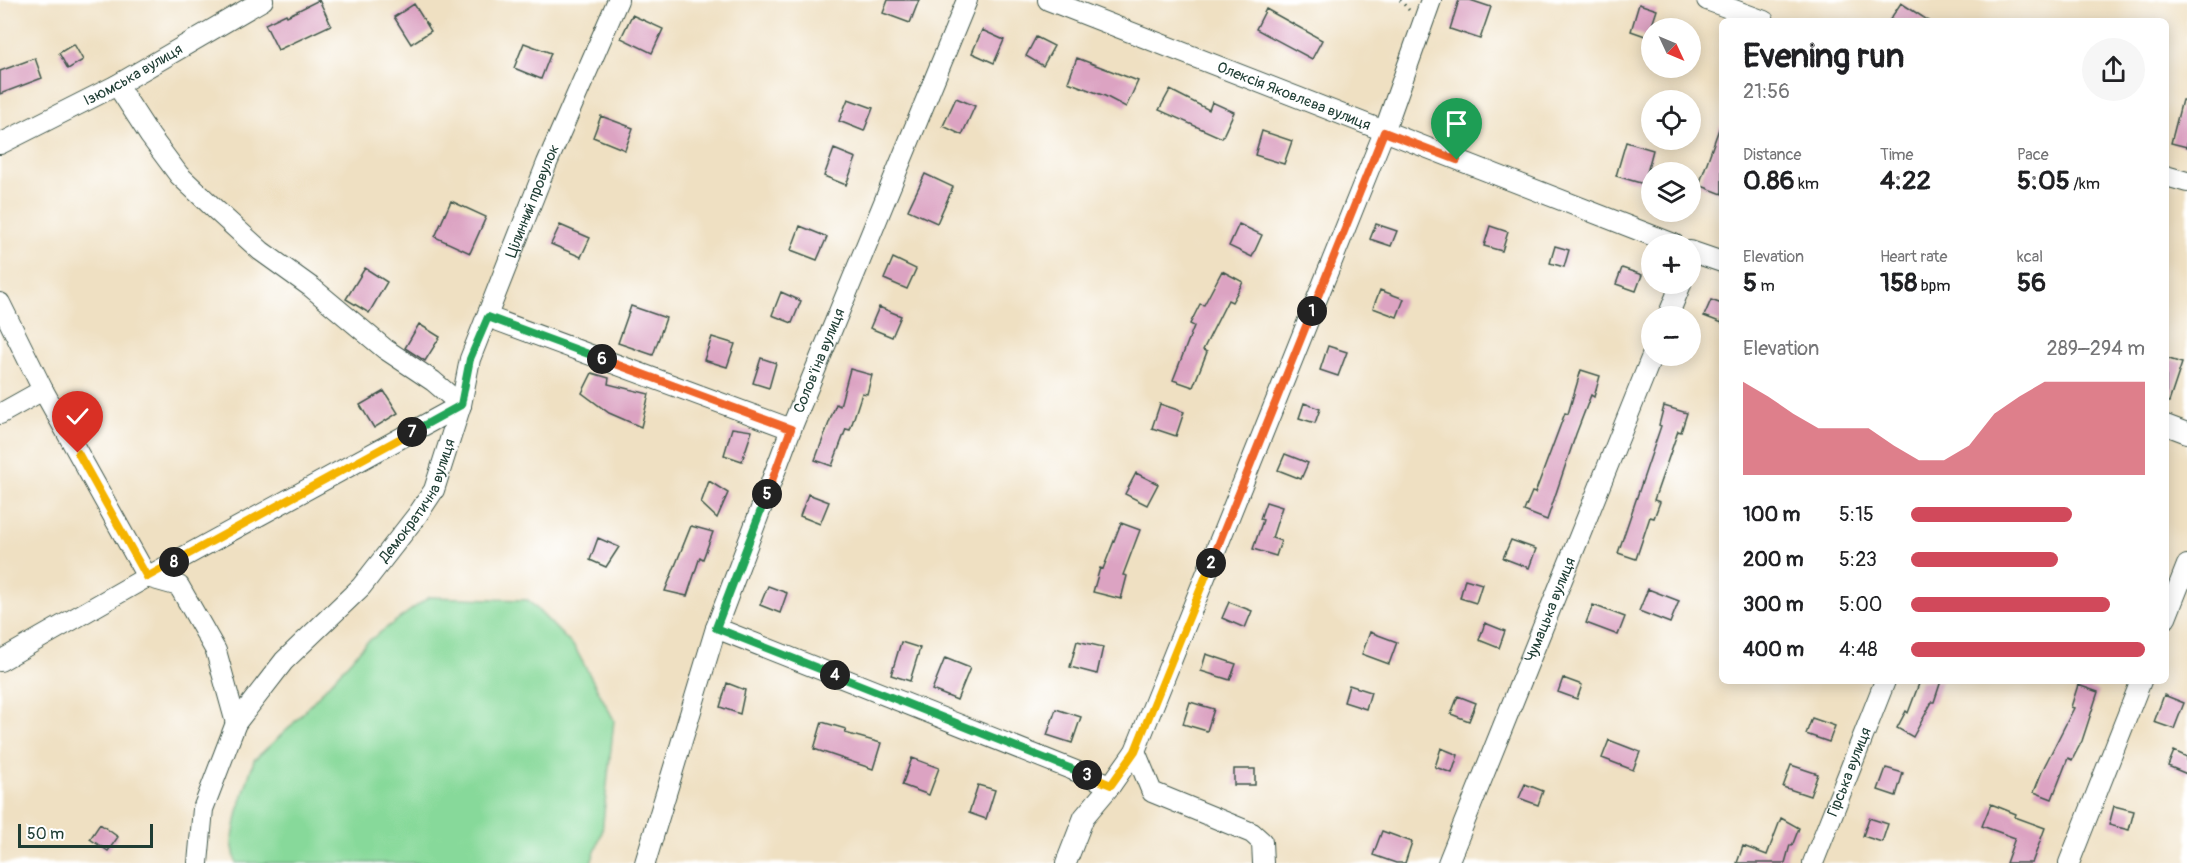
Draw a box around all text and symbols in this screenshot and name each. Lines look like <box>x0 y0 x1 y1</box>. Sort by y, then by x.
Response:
north arrow <box>1641 18 1701 78</box>
map controls <box>1641 18 1701 366</box>
text: Evening run <box>1743 36 1904 77</box>
button: share <box>2082 38 2145 101</box>
street label: Ізюмська вулиця <box>81 40 186 110</box>
street label: Олексія Яковлєва вулиця <box>1214 58 1373 135</box>
text: 21:56 <box>1743 79 1790 104</box>
button: locate <box>1641 90 1701 150</box>
pin <box>1431 98 1482 160</box>
icon: arrive <box>1440 107 1473 140</box>
street label: Цілинний провулок <box>502 141 564 261</box>
text: Distance <box>1743 145 1802 165</box>
text: Time <box>1880 145 1913 165</box>
text: Pace <box>2017 145 2049 165</box>
button: layers <box>1641 162 1701 222</box>
text: 0.86 <box>1743 165 1795 197</box>
text: 4:22 <box>1880 165 1931 197</box>
text: 5:05 <box>2017 165 2070 197</box>
text: km <box>1795 174 1819 194</box>
text: /km <box>2070 174 2100 194</box>
button: + <box>1641 234 1701 294</box>
text: Elevation <box>1743 247 1804 267</box>
text: Heart rate <box>1880 247 1947 267</box>
text: kcal <box>2017 247 2043 267</box>
text: 5 <box>1743 267 1757 299</box>
text: 158 <box>1880 267 1917 299</box>
text: 56 <box>2017 267 2046 299</box>
text: m <box>1757 276 1775 296</box>
text: bpm <box>1917 276 1950 296</box>
pin: 1 <box>1297 296 1327 326</box>
text: 1 <box>1309 301 1315 321</box>
street label: Солов'їна вулиця <box>790 306 849 416</box>
button: − <box>1641 306 1701 366</box>
text: Elevation <box>1743 336 1819 361</box>
text: 289–294 m <box>2046 336 2145 361</box>
pin: 6 <box>587 344 617 374</box>
text: 6 <box>597 349 607 369</box>
pin <box>52 391 103 453</box>
icon: check <box>61 400 94 433</box>
pin: 7 <box>397 417 427 447</box>
text: 7 <box>408 422 416 442</box>
street label: Демократична вулиця <box>374 436 460 567</box>
pin: 5 <box>752 479 782 509</box>
text: 5 <box>763 484 771 504</box>
text: 100 m <box>1743 502 1800 527</box>
text: 5:15 <box>1839 502 1874 527</box>
pin: 8 <box>159 547 189 577</box>
text: 200 m <box>1743 547 1804 572</box>
text: 5:23 <box>1839 547 1877 572</box>
pin: 2 <box>1196 548 1226 578</box>
text: 8 <box>170 552 178 572</box>
text: 2 <box>1207 553 1215 573</box>
street label: Чумацька вулиця <box>1521 555 1580 665</box>
text: 300 m <box>1743 592 1804 617</box>
text: 5:00 <box>1839 592 1883 617</box>
text: 400 m <box>1743 637 1804 662</box>
text: 4:48 <box>1839 637 1878 662</box>
pin: 4 <box>820 660 850 690</box>
text: 4 <box>830 665 840 685</box>
street label: Гірська вулиця <box>1823 725 1876 819</box>
pin: 3 <box>1072 760 1102 790</box>
text: 3 <box>1083 765 1091 785</box>
scale bar <box>18 821 153 848</box>
text: 50 m <box>27 824 64 844</box>

